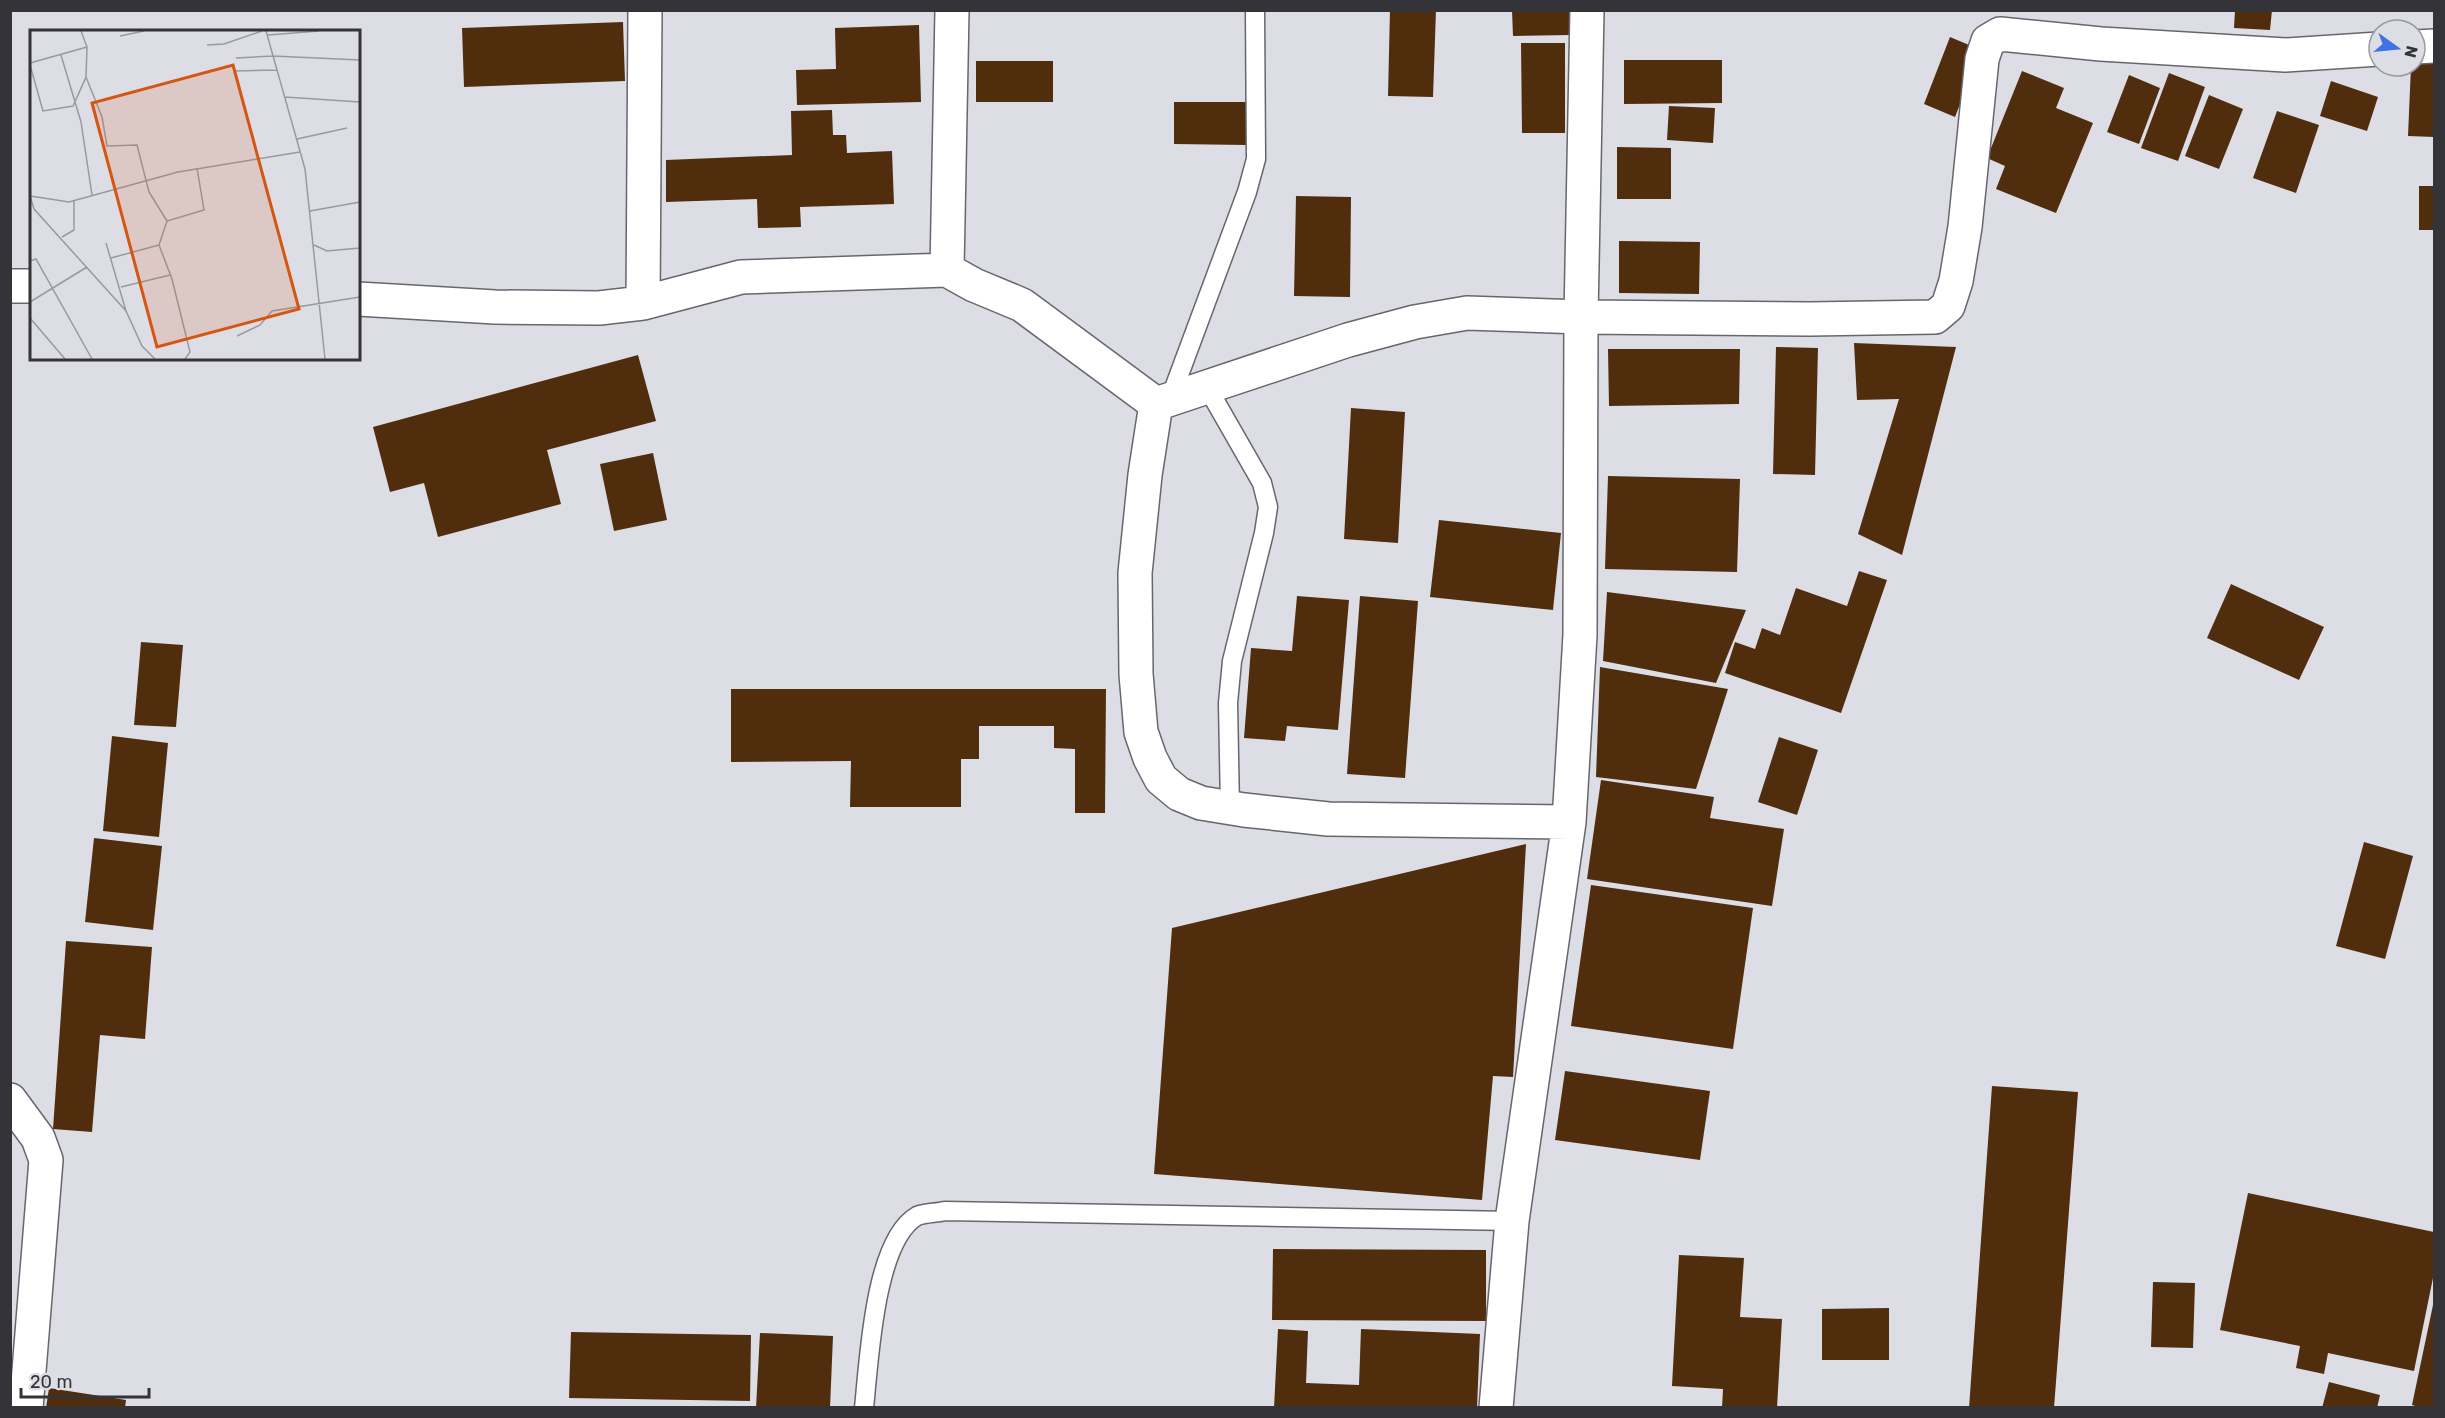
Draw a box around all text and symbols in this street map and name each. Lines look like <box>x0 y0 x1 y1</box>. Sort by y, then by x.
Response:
north arrow <box>2367 18 2427 78</box>
inset map <box>30 30 360 360</box>
text: N <box>2400 44 2422 60</box>
scale bar <box>21 1361 148 1399</box>
text: 20 m <box>30 1371 72 1393</box>

